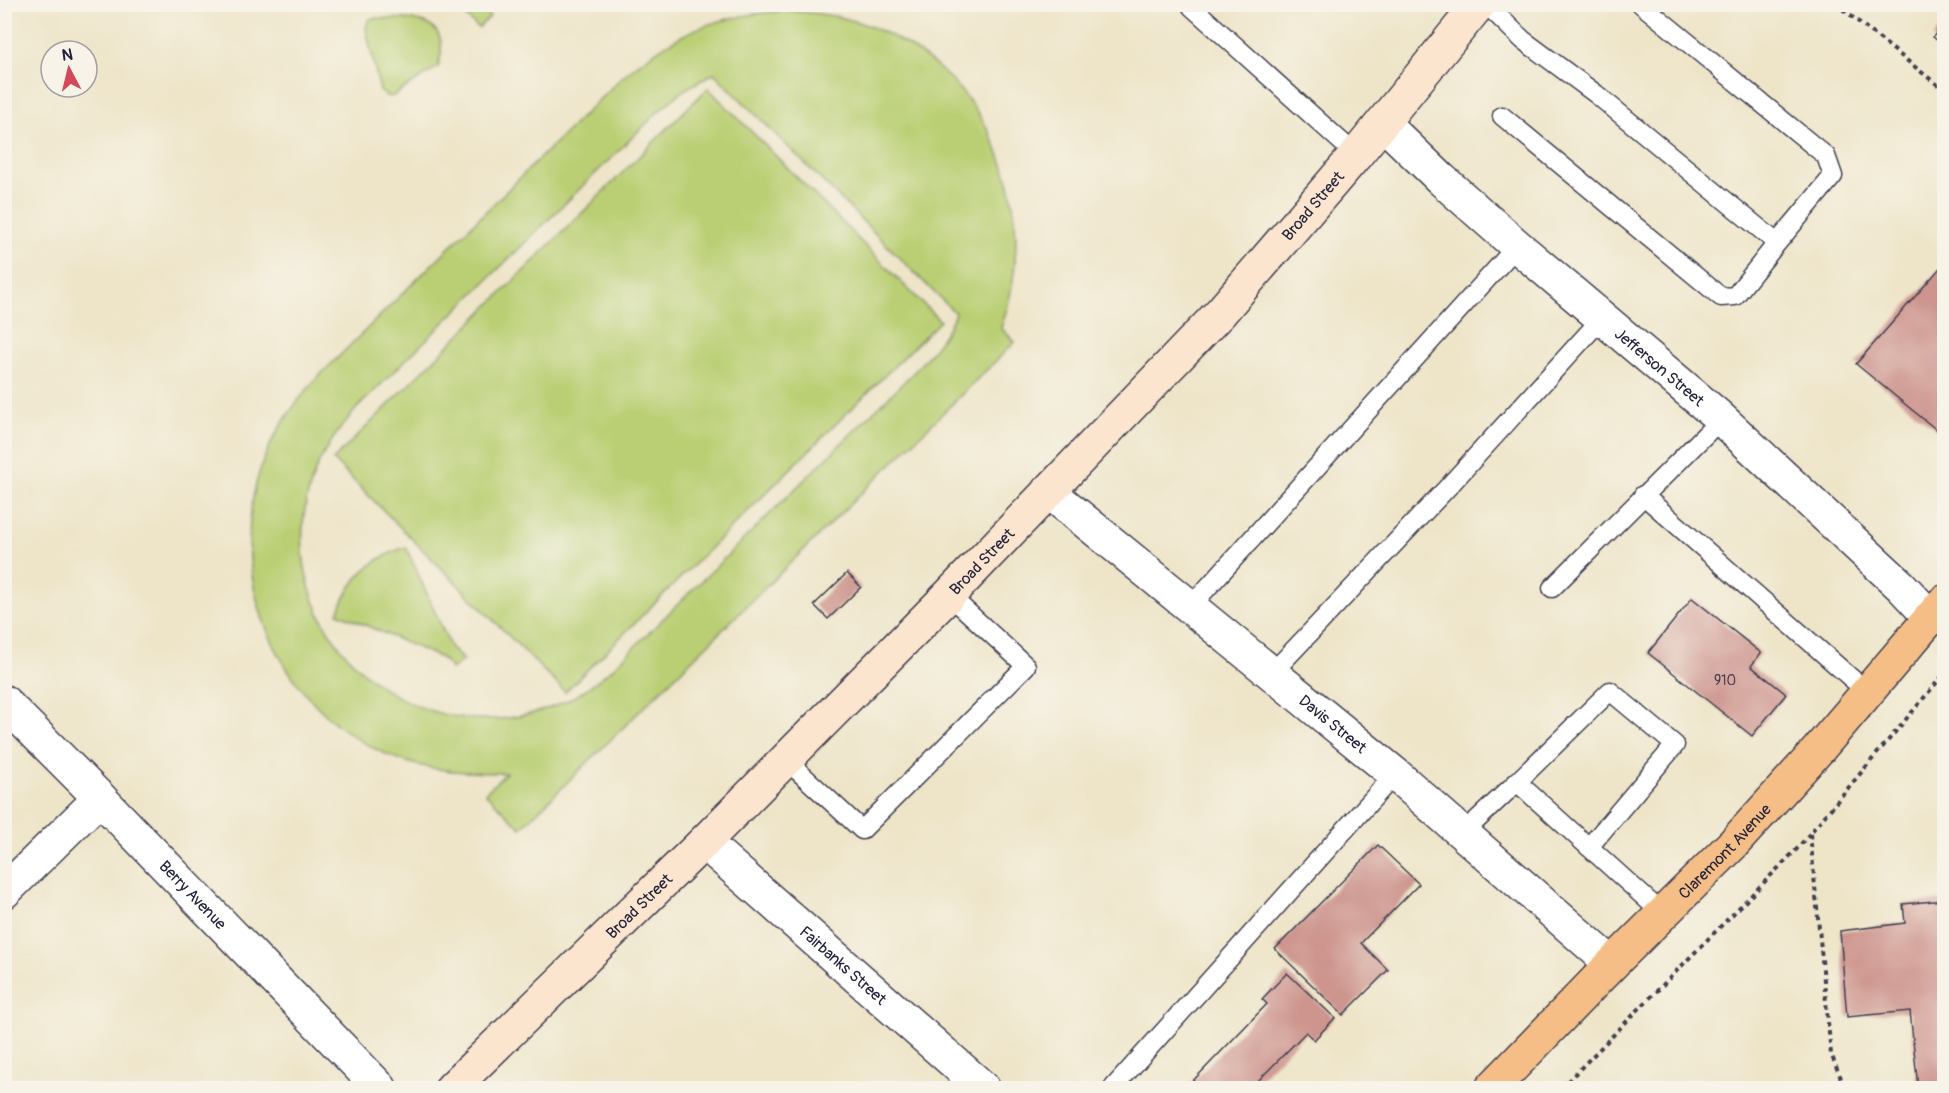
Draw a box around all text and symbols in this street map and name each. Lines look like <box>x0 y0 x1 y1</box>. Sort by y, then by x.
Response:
north arrow <box>39 39 99 99</box>
text: N <box>61 44 74 66</box>
street label: Broad Street <box>1278 167 1349 245</box>
street label: Jefferson Street <box>1610 324 1709 411</box>
street label: Broad Street <box>945 524 1019 600</box>
house number: 910 <box>1714 672 1736 689</box>
street label: Davis Street <box>1295 691 1371 758</box>
street label: Claremont Avenue <box>1674 800 1776 904</box>
street label: Berry Avenue <box>155 857 230 934</box>
street label: Broad Street <box>602 869 677 943</box>
street label: Fairbanks Street <box>795 922 891 1010</box>

